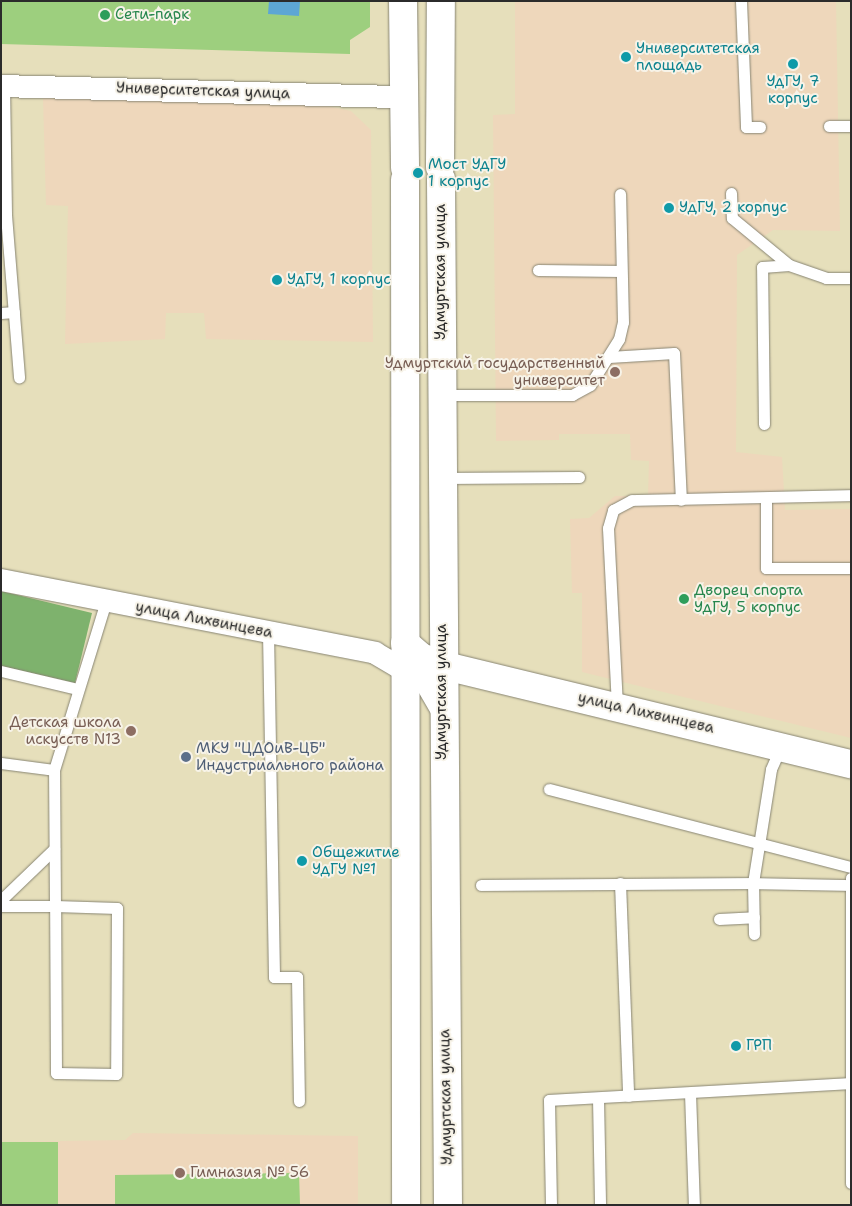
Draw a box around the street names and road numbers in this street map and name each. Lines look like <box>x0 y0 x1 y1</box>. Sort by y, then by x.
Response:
street label: Университетская улица <box>116 79 290 103</box>
street label: Удмуртская улица <box>432 204 450 340</box>
street label: улица Лихвинцева <box>134 598 274 642</box>
street label: Удмуртская улица <box>433 624 451 760</box>
street label: улица Лихвинцева <box>576 689 716 737</box>
street label: Удмуртская улица <box>436 1029 456 1165</box>

